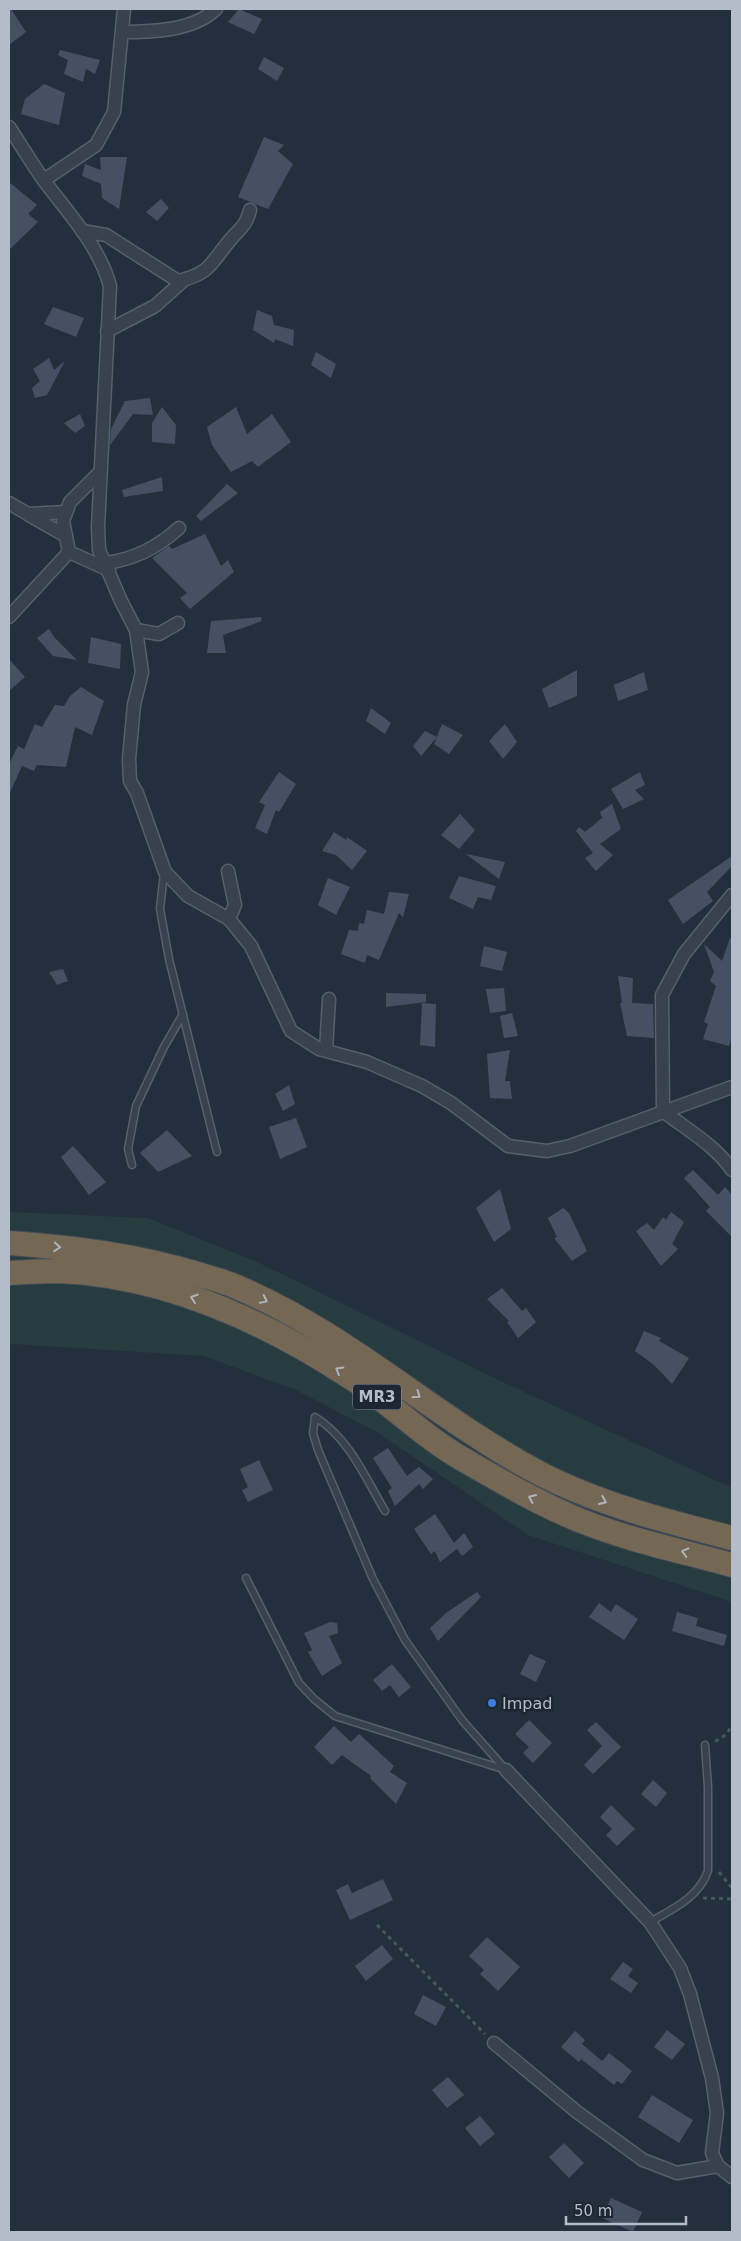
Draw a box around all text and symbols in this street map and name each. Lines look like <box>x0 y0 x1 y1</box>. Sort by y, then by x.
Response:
one-way arrow <box>54 1241 62 1252</box>
one-way arrow <box>190 1294 198 1304</box>
one-way arrow <box>259 1294 268 1304</box>
one-way arrow <box>335 1367 344 1377</box>
road number: MR3 <box>353 1384 401 1410</box>
one-way arrow <box>411 1389 420 1398</box>
one-way arrow <box>528 1494 537 1504</box>
one-way arrow <box>598 1495 607 1506</box>
one-way arrow <box>681 1547 690 1558</box>
place label: Impad <box>502 1694 552 1713</box>
marker: Impad <box>486 1697 498 1709</box>
scale bar <box>566 2194 686 2226</box>
text: 50 m <box>574 2202 612 2220</box>

